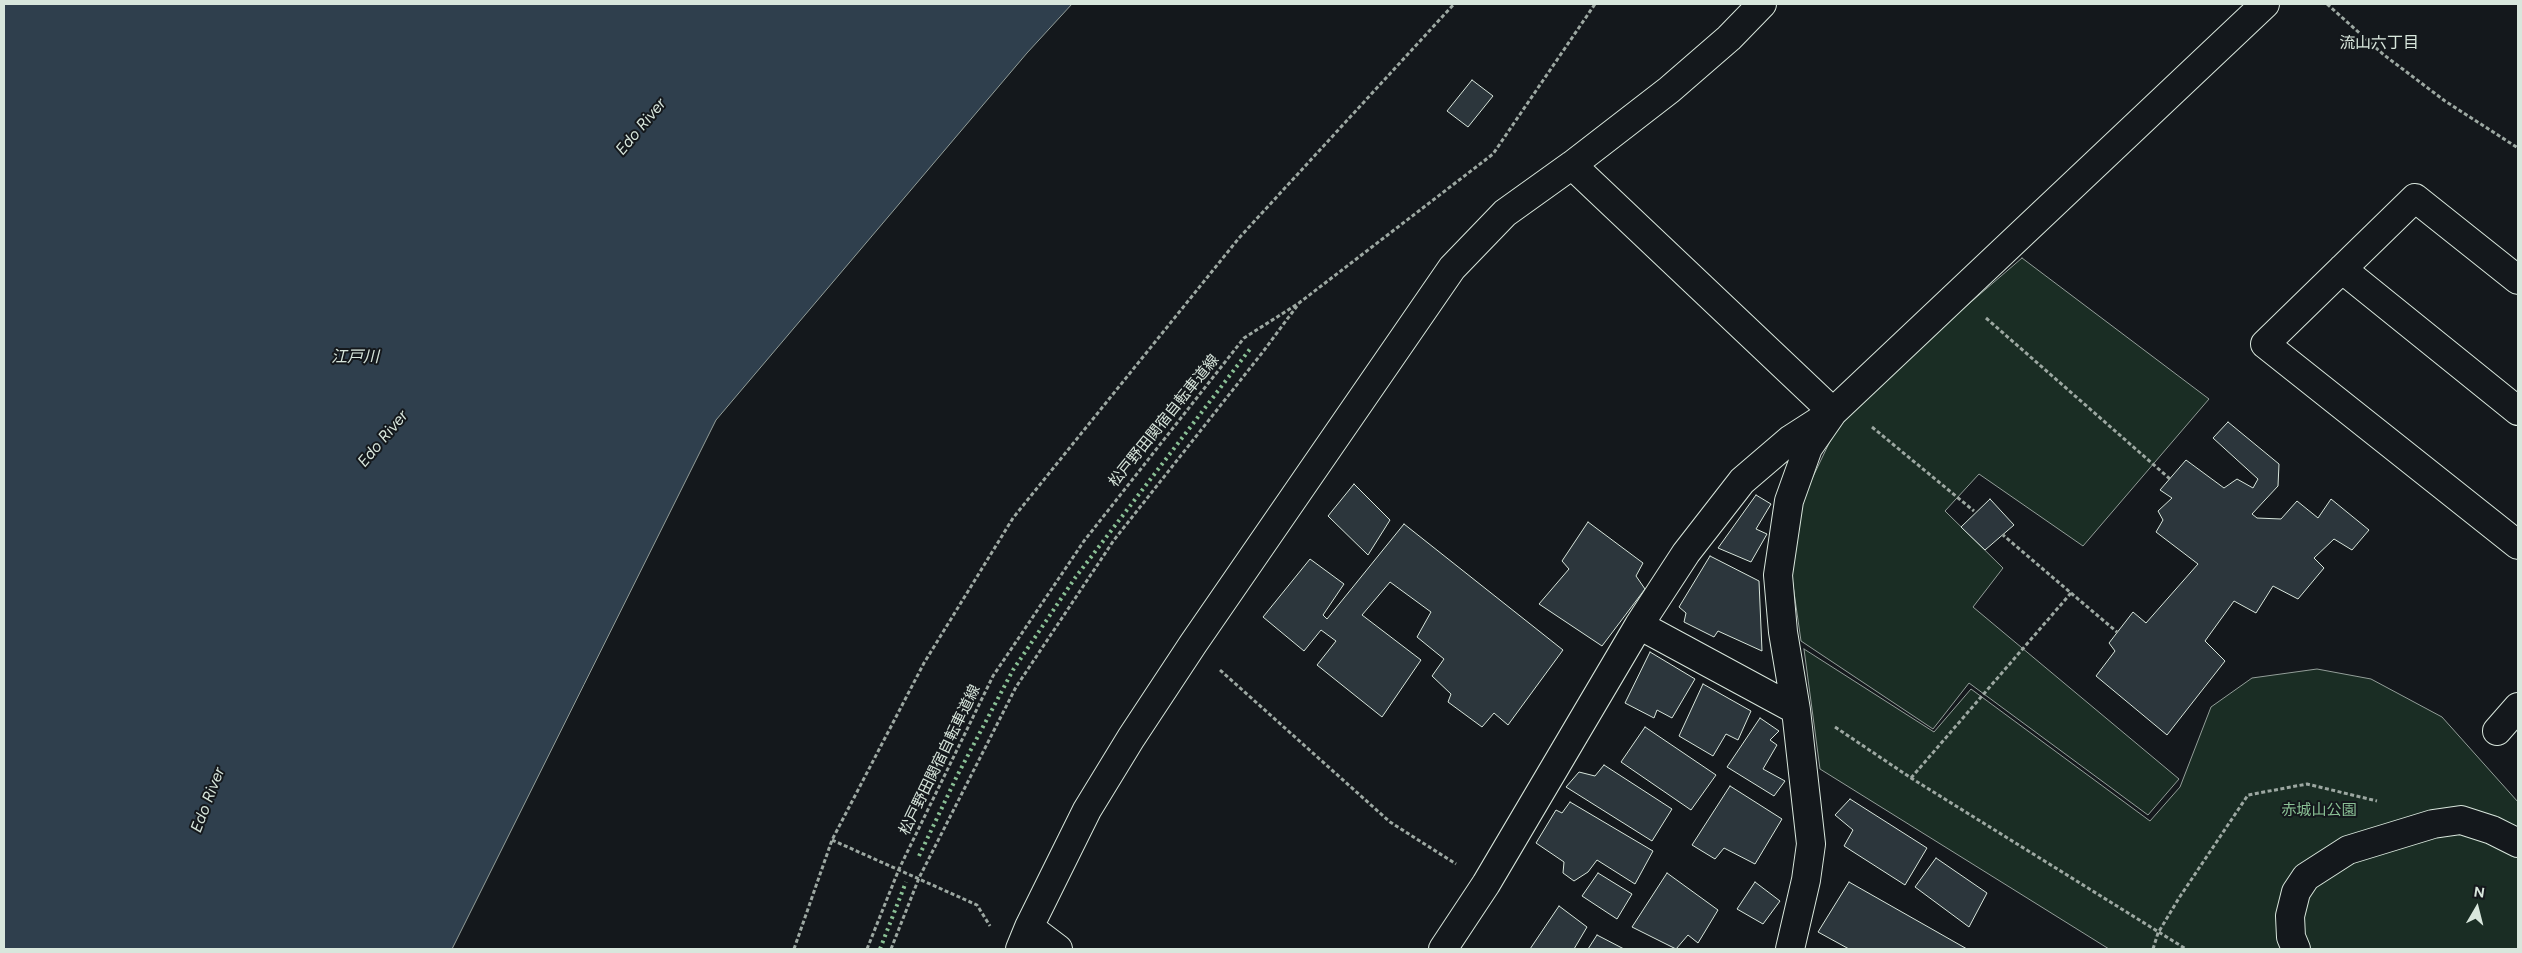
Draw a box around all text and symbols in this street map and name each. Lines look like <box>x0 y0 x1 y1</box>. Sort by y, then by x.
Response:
district label: 流山六丁目 <box>2339 33 2419 53</box>
water label: Edo River <box>612 95 670 159</box>
water label: 江戸川 <box>331 347 379 367</box>
street label: 松戸野田関宿自転車道線 <box>1105 351 1223 491</box>
water label: Edo River <box>354 407 412 471</box>
street label: 松戸野田関宿自転車道線 <box>896 682 984 838</box>
water label: Edo River <box>187 765 229 835</box>
park label: 赤城山公園 <box>2282 802 2356 820</box>
north arrow <box>2452 883 2502 933</box>
text: N <box>2473 883 2486 902</box>

